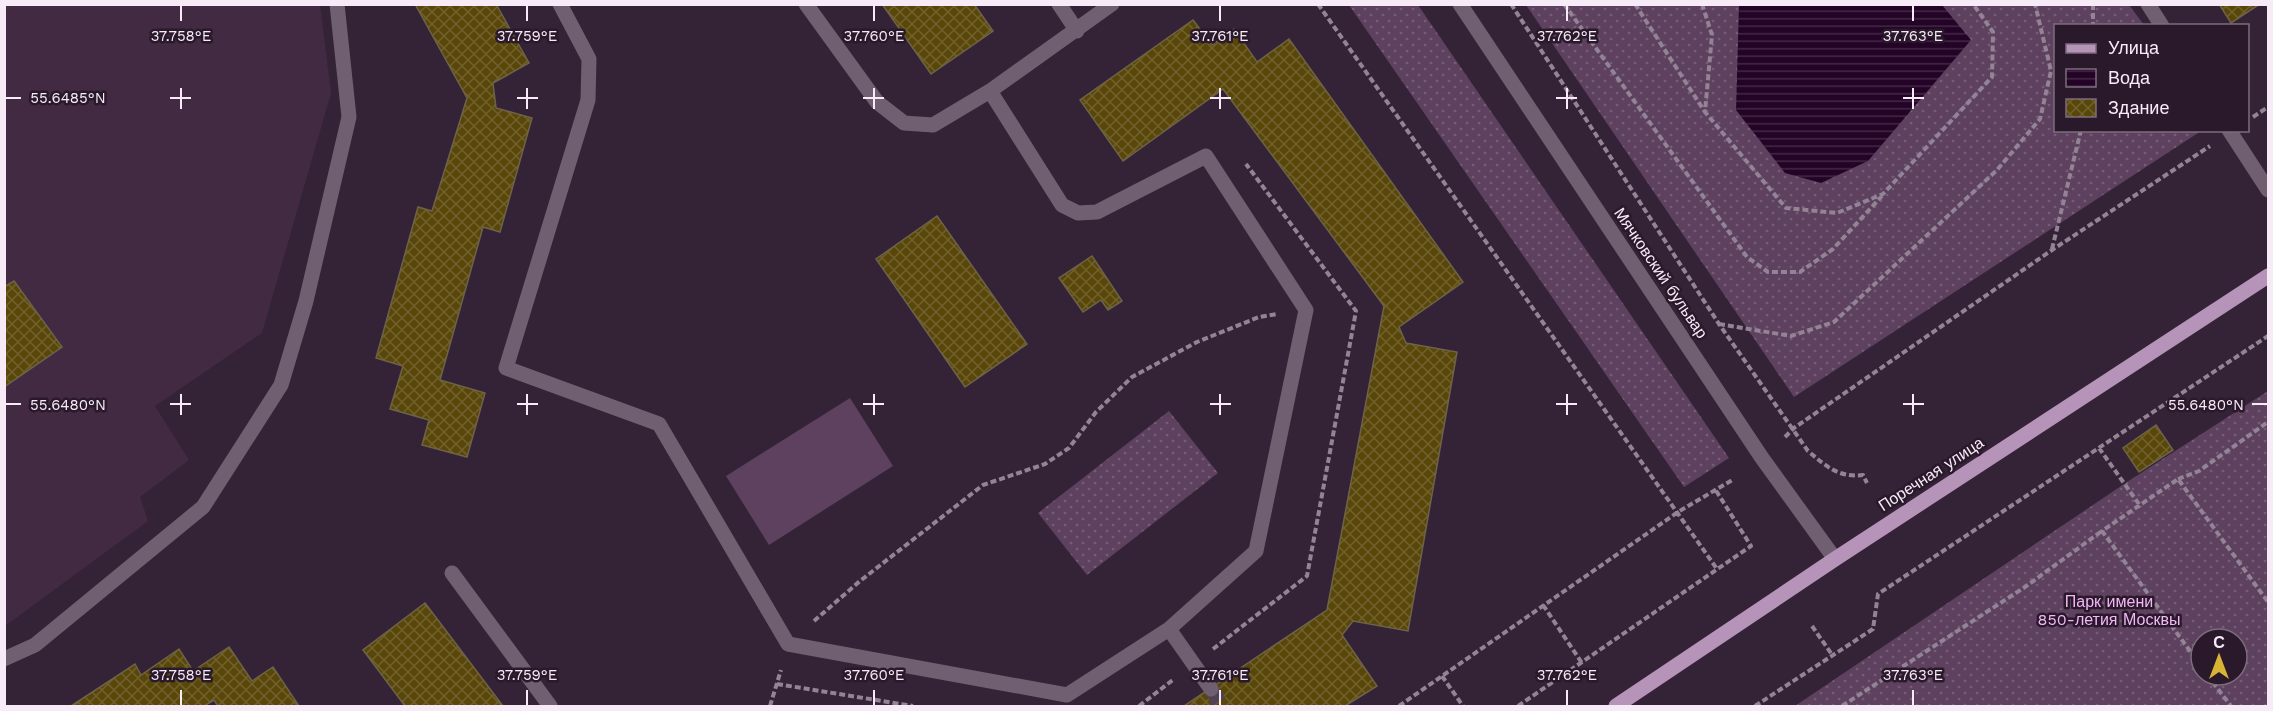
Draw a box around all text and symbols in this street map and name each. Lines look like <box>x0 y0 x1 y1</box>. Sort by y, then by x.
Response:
legend <box>2054 24 2249 132</box>
text: 37.758°E <box>151 27 211 45</box>
text: 37.759°E <box>497 27 557 45</box>
text: 37.760°E <box>844 27 904 45</box>
text: 37.761°E <box>1191 27 1249 45</box>
text: 37.762°E <box>1537 27 1597 45</box>
text: 37.763°E <box>1883 27 1943 45</box>
text: Улица <box>2108 37 2160 58</box>
text: Вода <box>2108 67 2151 88</box>
text: 55.6485°N <box>30 89 106 107</box>
text: Здание <box>2108 97 2169 118</box>
street label: Мячковский бульвар <box>1610 204 1712 342</box>
text: 55.6480°N <box>30 396 106 414</box>
text: 55.6480°N <box>2168 396 2244 414</box>
street label: Поречная улица <box>1875 433 1987 515</box>
park label: Парк имени 850-летия Москвы <box>2038 592 2180 629</box>
north arrow <box>2189 627 2249 687</box>
text: С <box>2213 633 2225 652</box>
text: 37.758°E <box>151 666 211 684</box>
text: 37.759°E <box>497 666 557 684</box>
text: 37.760°E <box>844 666 904 684</box>
text: 37.761°E <box>1191 666 1249 684</box>
text: 37.762°E <box>1537 666 1597 684</box>
text: 37.763°E <box>1883 666 1943 684</box>

